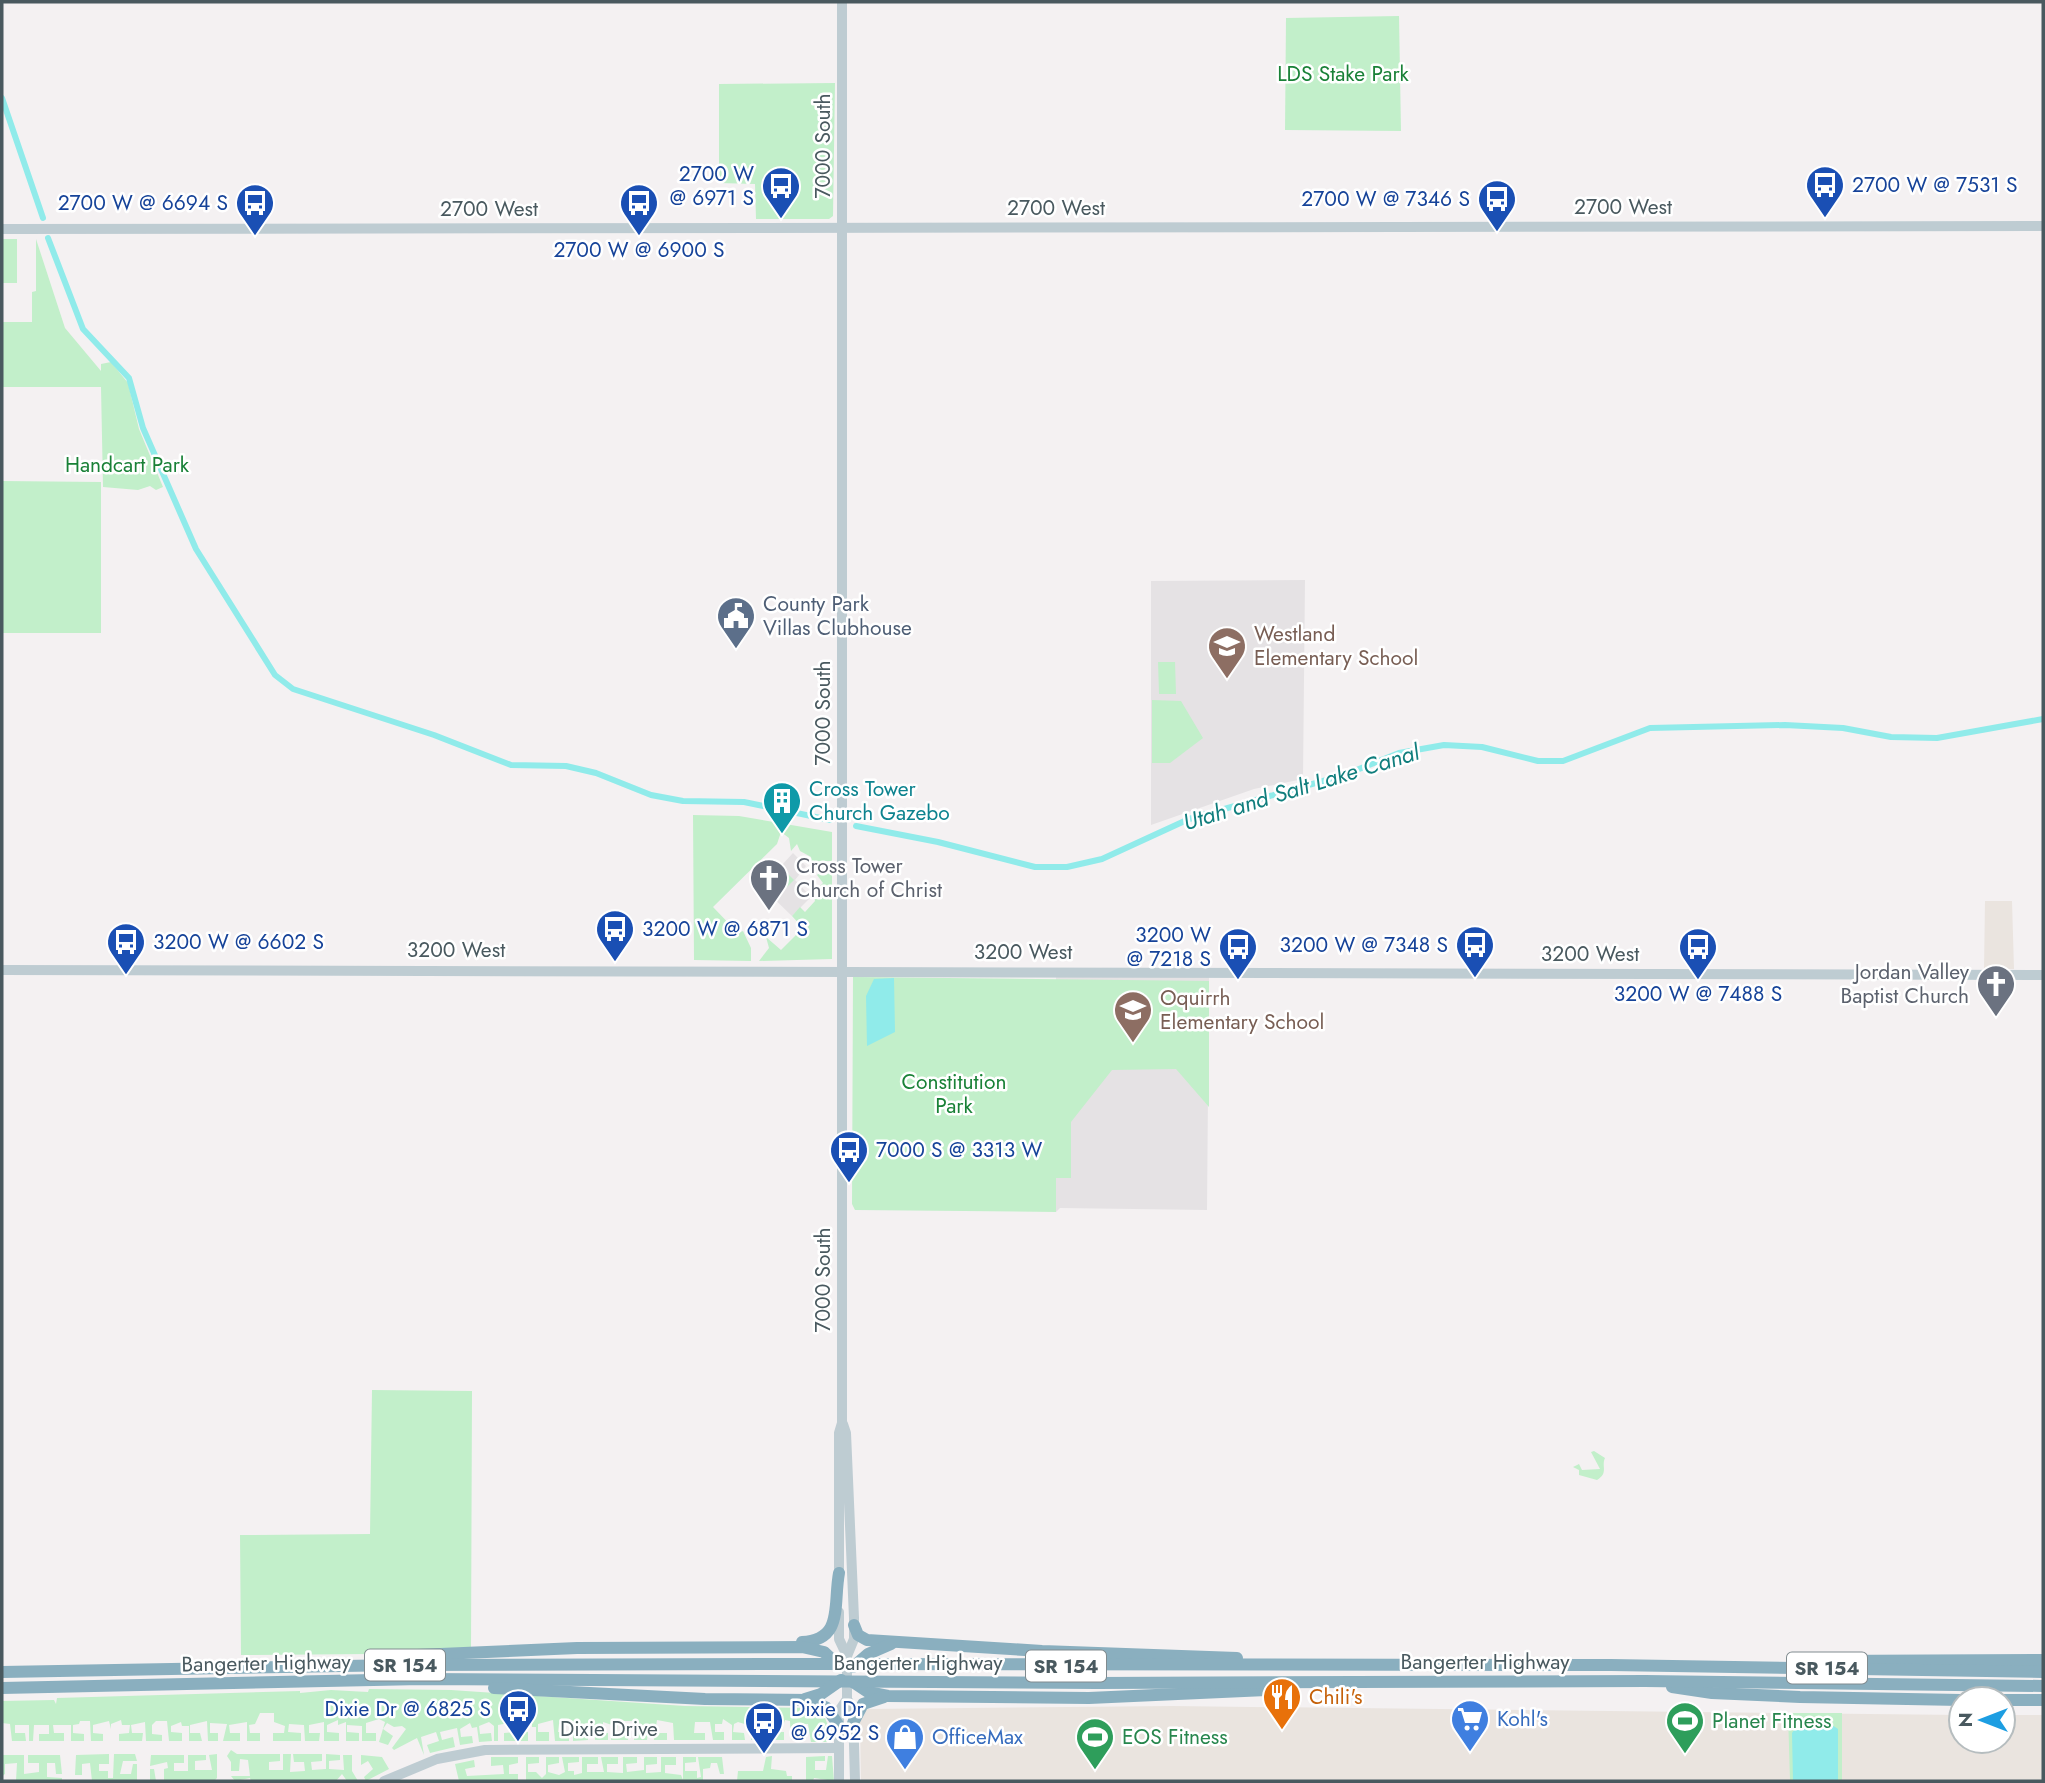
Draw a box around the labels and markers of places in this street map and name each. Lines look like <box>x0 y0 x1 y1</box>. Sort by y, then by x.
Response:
place label: 2700 W @ 6971 S <box>670 159 754 213</box>
bus stop icon: 2700 W @ 7531 S <box>1804 164 1846 219</box>
bus stop icon: 2700 W @ 6971 S <box>760 165 802 220</box>
place label: 2700 W @ 7531 S <box>1852 170 2018 200</box>
bus stop icon: 2700 W @ 7346 S <box>1476 178 1518 233</box>
bus stop icon: 2700 W @ 6694 S <box>234 182 276 237</box>
bus stop icon: 2700 W @ 6900 S <box>618 182 660 237</box>
place label: 2700 W @ 7346 S <box>1301 184 1470 214</box>
place label: 2700 W @ 6694 S <box>58 188 228 218</box>
place label: 2700 W @ 6900 S <box>553 235 725 265</box>
place label: County Park Villas Clubhouse <box>763 589 912 643</box>
public building icon: County Park Villas Clubhouse <box>715 595 757 650</box>
place label: Westland Elementary School <box>1254 619 1418 673</box>
school or university icon: Westland Elementary School <box>1206 625 1248 680</box>
place label: Cross Tower Church Gazebo <box>809 774 950 828</box>
building icon: Cross Tower Church Gazebo <box>761 780 803 835</box>
place label: Cross Tower Church of Christ <box>796 851 942 905</box>
church icon: Cross Tower Church of Christ <box>748 857 790 912</box>
bus stop icon: 3200 W @ 6871 S <box>594 908 636 963</box>
place label: 3200 W @ 6871 S <box>642 914 808 944</box>
place label: 3200 W @ 7218 S <box>1127 920 1211 974</box>
bus stop icon: 3200 W @ 6602 S <box>105 921 147 976</box>
bus stop icon: 3200 W @ 7348 S <box>1454 924 1496 979</box>
bus stop icon: 3200 W @ 7218 S <box>1217 926 1259 981</box>
bus stop icon: 3200 W @ 7488 S <box>1677 926 1719 981</box>
place label: 3200 W @ 6602 S <box>153 927 324 957</box>
place label: 3200 W @ 7348 S <box>1280 930 1448 960</box>
place label: Jordan Valley Baptist Church <box>1841 957 1970 1011</box>
church icon: Jordan Valley Baptist Church <box>1975 963 2017 1018</box>
place label: 3200 W @ 7488 S <box>1614 979 1782 1009</box>
place label: Oquirrh Elementary School <box>1160 983 1324 1037</box>
school or university icon: Oquirrh Elementary School <box>1112 989 1154 1044</box>
bus stop icon: 7000 S @ 3313 W <box>828 1129 870 1184</box>
place label: 7000 S @ 3313 W <box>876 1135 1043 1165</box>
restaurant icon: Chili's <box>1261 1676 1303 1731</box>
place label: Chili's <box>1309 1682 1363 1712</box>
bus stop icon: Dixie Dr @ 6825 S <box>497 1688 539 1743</box>
place label: Dixie Dr @ 6825 S <box>324 1694 491 1724</box>
place label: Dixie Dr @ 6952 S <box>791 1694 879 1748</box>
supermarket icon: Kohl's <box>1449 1698 1491 1753</box>
bus stop icon: Dixie Dr @ 6952 S <box>743 1700 785 1755</box>
sports icon: Planet Fitness <box>1664 1700 1706 1755</box>
place label: Kohl's <box>1497 1704 1548 1734</box>
place label: Planet Fitness <box>1712 1706 1831 1736</box>
shop icon: OfficeMax <box>884 1716 926 1771</box>
sports icon: EOS Fitness <box>1074 1716 1116 1771</box>
place label: OfficeMax <box>932 1722 1023 1752</box>
place label: EOS Fitness <box>1122 1722 1228 1752</box>

